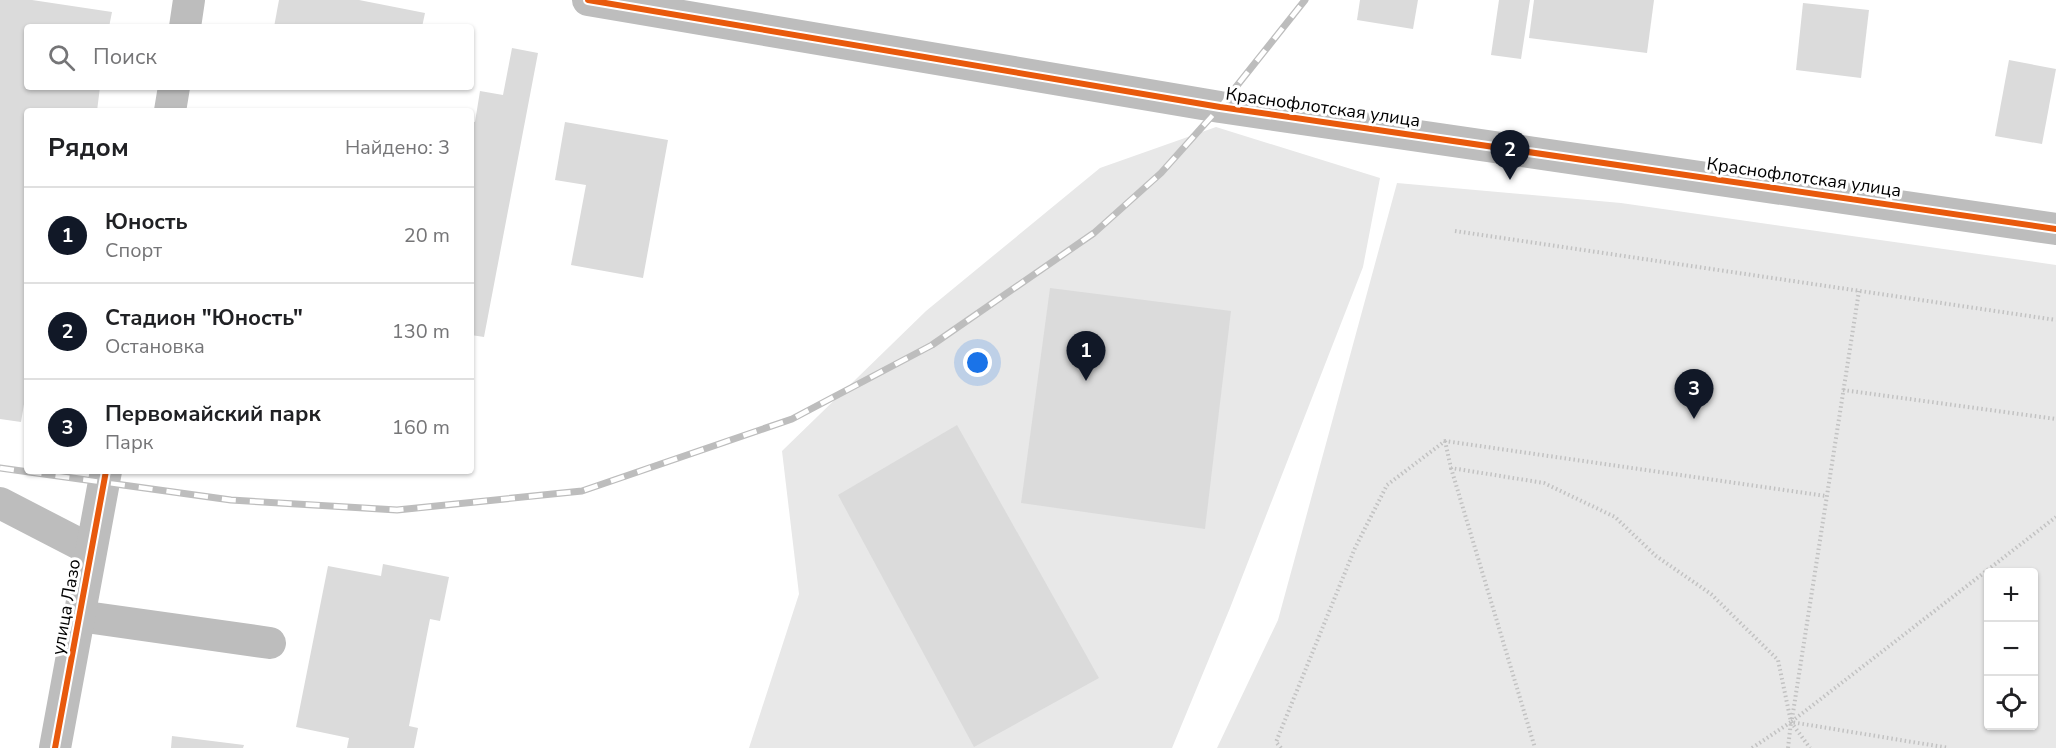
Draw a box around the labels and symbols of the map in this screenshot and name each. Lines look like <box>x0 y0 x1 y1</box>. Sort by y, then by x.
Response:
street label: Краснофлотская улица <box>1224 81 1422 133</box>
pin: 2 <box>1490 130 1530 180</box>
street label: Краснофлотская улица <box>1705 151 1903 203</box>
pin: 1 <box>1066 332 1106 381</box>
your location <box>963 348 992 377</box>
pin: 3 <box>1674 370 1714 419</box>
street label: улица Лазо <box>46 557 86 657</box>

